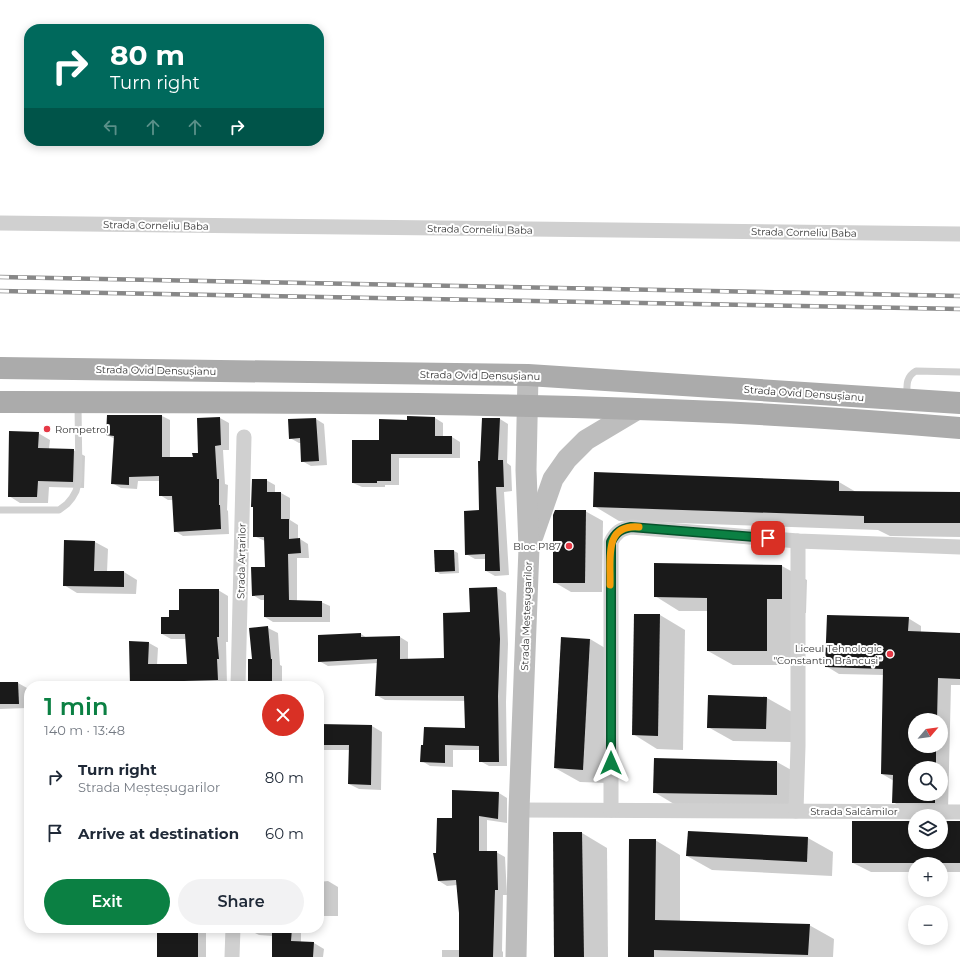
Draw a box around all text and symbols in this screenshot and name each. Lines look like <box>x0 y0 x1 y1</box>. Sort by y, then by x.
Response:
text: 80 m <box>110 38 185 72</box>
icon: right <box>44 40 96 92</box>
text: Turn right <box>110 72 200 94</box>
icon: left <box>100 116 122 138</box>
icon: ahead <box>142 116 164 138</box>
icon: ahead <box>184 116 206 138</box>
icon: right <box>226 116 248 138</box>
street label: Strada Corneliu Baba <box>103 218 209 233</box>
street label: Strada Corneliu Baba <box>427 222 533 237</box>
street label: Strada Corneliu Baba <box>751 225 857 240</box>
street label: Strada Ovid Densușianu <box>96 363 216 378</box>
street label: Strada Ovid Densușianu <box>420 368 540 383</box>
street label: Strada Ovid Densușianu <box>743 383 865 404</box>
place label: Rompetrol <box>55 423 109 436</box>
marker: Rompetrol <box>42 424 52 434</box>
pin <box>751 521 785 555</box>
street label: Strada Arțarilor <box>234 523 249 599</box>
icon: arrive <box>757 527 779 549</box>
place label: Bloc P187 <box>513 540 561 553</box>
marker: Bloc P187 <box>564 541 574 551</box>
street label: Strada Meșteșugarilor <box>518 561 535 671</box>
place label: Liceul Tehnologic "Constantin Brâncuși" <box>774 642 882 667</box>
marker: Liceul Tehnologic "Constantin Brâncuși" <box>885 649 895 659</box>
text: 1 min <box>44 692 108 721</box>
button: close <box>262 694 304 736</box>
north arrow <box>908 713 948 753</box>
map controls <box>908 713 948 945</box>
text: 140 m · 13:48 <box>44 722 125 738</box>
position arrow <box>590 742 632 784</box>
text: Turn right <box>78 760 157 779</box>
button: search <box>908 761 948 801</box>
icon: right <box>44 766 66 788</box>
text: 80 m <box>265 768 304 787</box>
text: Strada Meșteșugarilor <box>78 779 220 795</box>
street label: Strada Salcâmilor <box>810 805 898 818</box>
button: layers <box>908 809 948 849</box>
icon: arrive <box>44 822 66 844</box>
text: Arrive at destination <box>78 824 239 843</box>
text: 60 m <box>265 824 304 843</box>
button: + <box>908 857 948 897</box>
button: Exit <box>44 879 170 925</box>
button: Share <box>178 879 304 925</box>
button: − <box>908 905 948 945</box>

